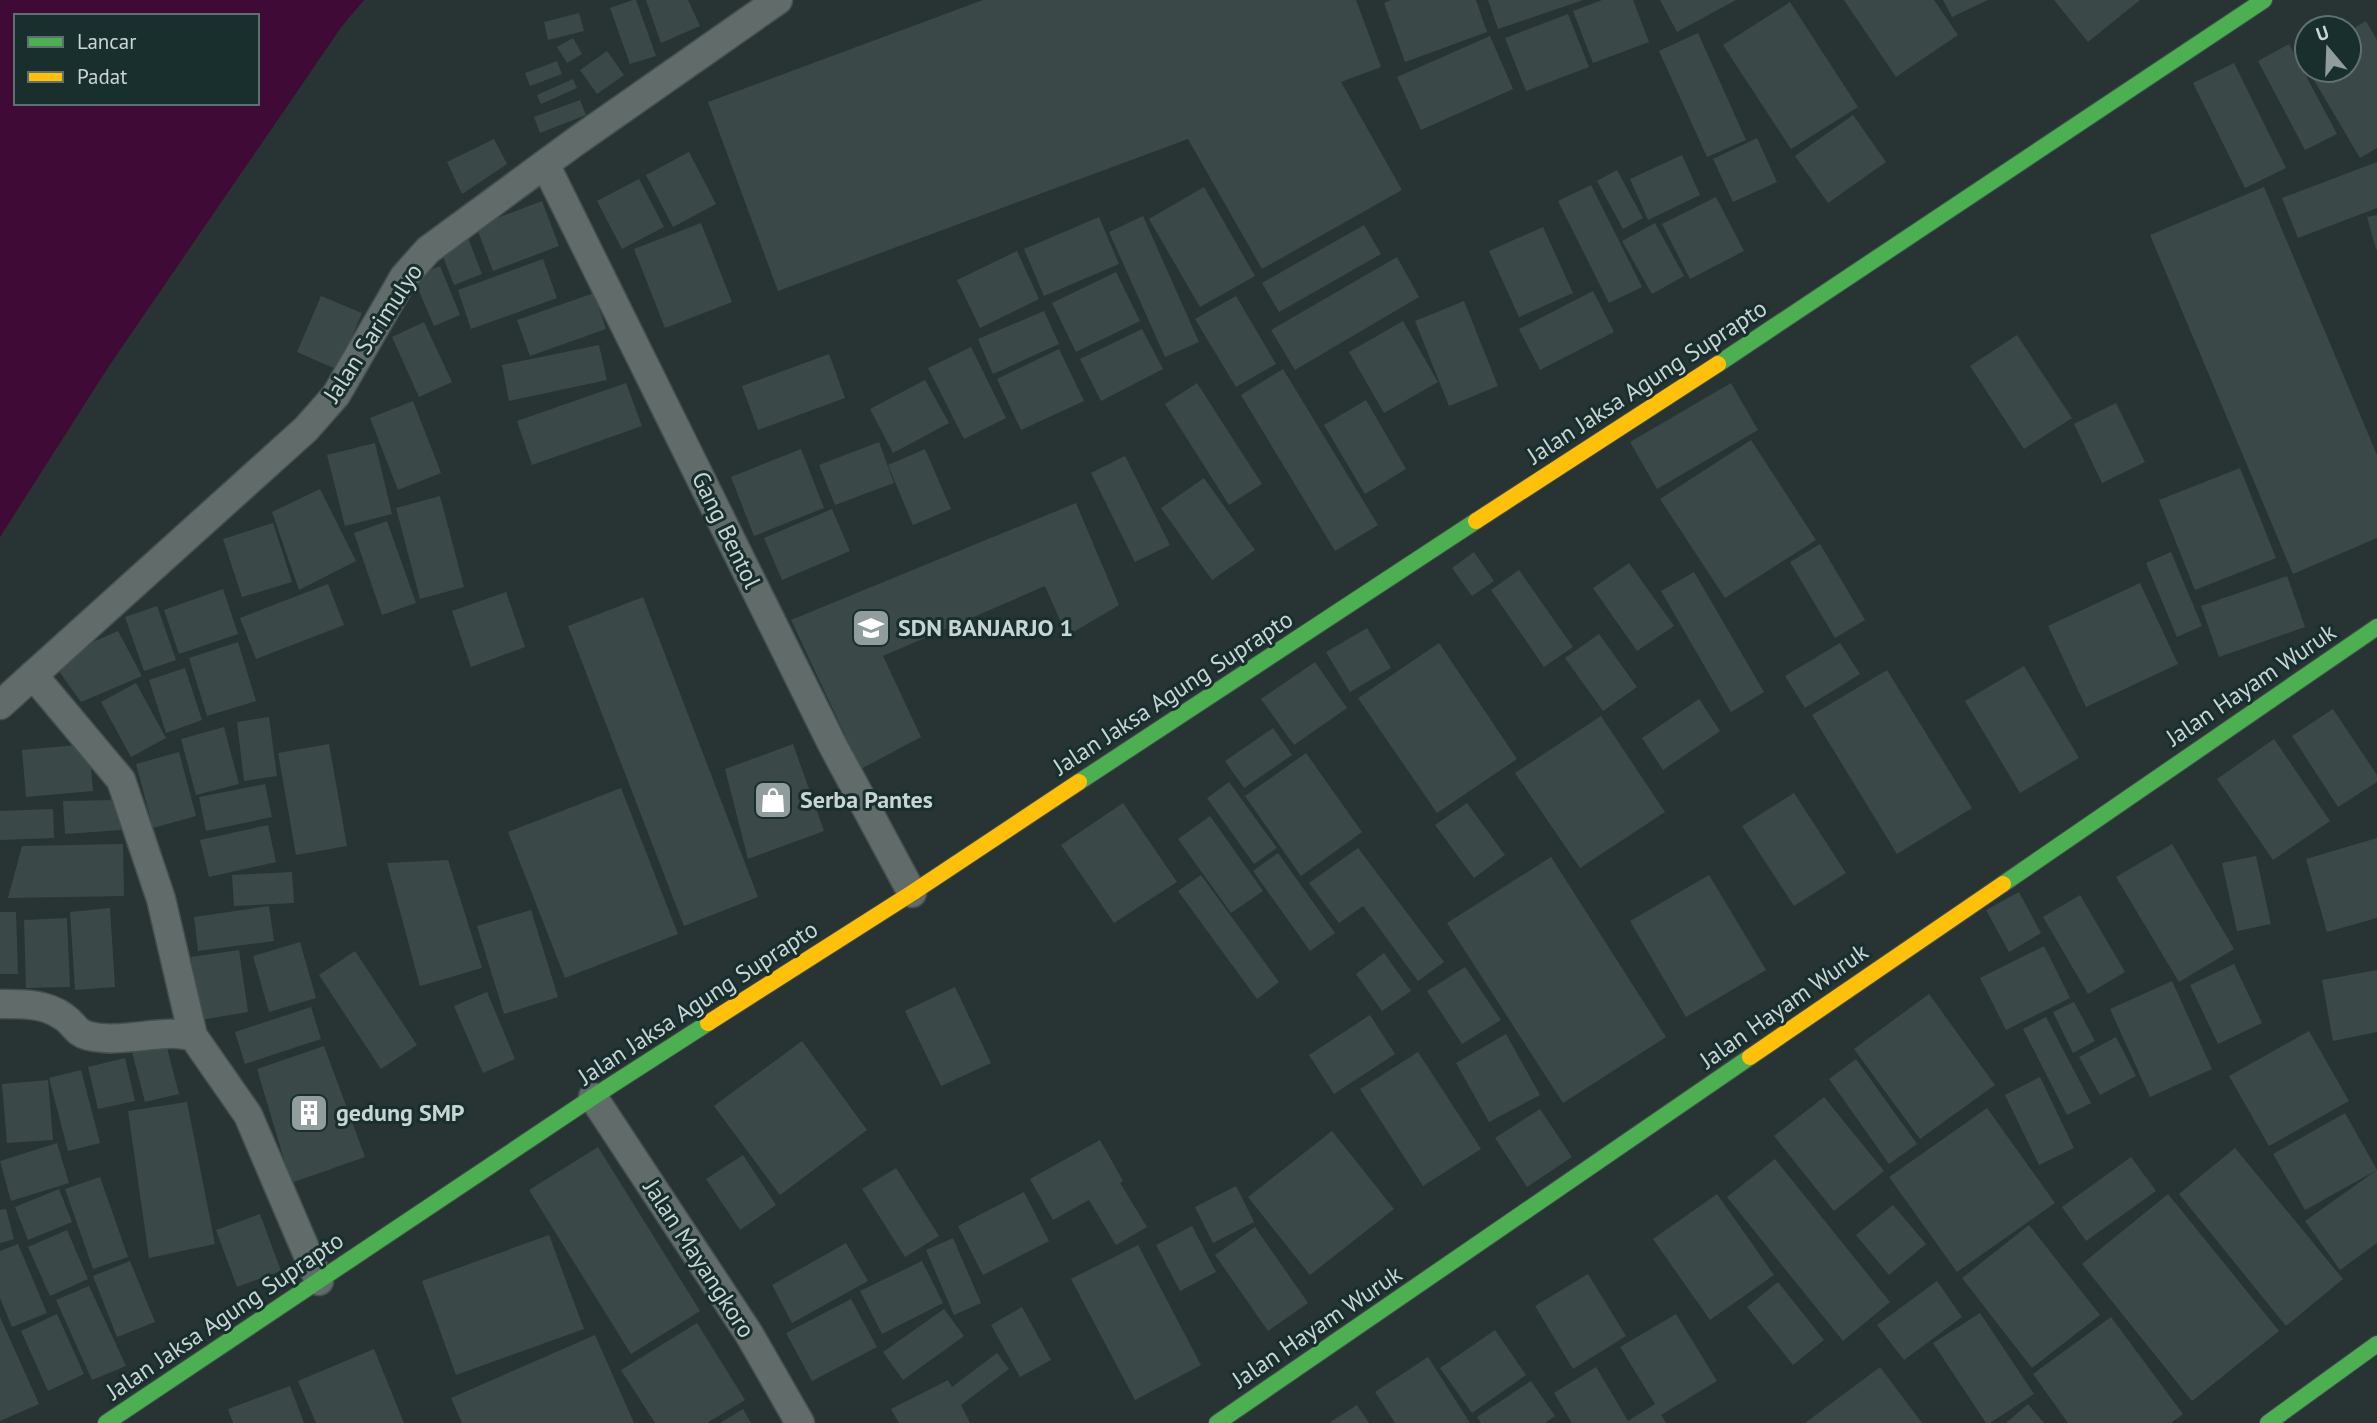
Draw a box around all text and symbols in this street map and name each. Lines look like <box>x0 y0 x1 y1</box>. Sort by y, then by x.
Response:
legend <box>14 14 259 105</box>
north arrow <box>2293 14 2363 84</box>
text: U <box>2313 20 2332 46</box>
text: Lancar <box>77 28 136 55</box>
text: Padat <box>77 63 127 90</box>
street label: Jalan Sarimulyo <box>316 257 429 409</box>
street label: Jalan Jaksa Agung Suprapto <box>1520 292 1772 471</box>
street label: Gang Bentol <box>685 466 768 593</box>
street label: Jalan Jaksa Agung Suprapto <box>1046 603 1298 782</box>
school or university icon: SDN BANJARJO 1 <box>850 607 892 649</box>
place label: SDN BANJARJO 1 <box>898 612 1073 643</box>
street label: Jalan Hayam Wuruk <box>2159 616 2342 753</box>
shop icon: Serba Pantes <box>752 779 794 821</box>
place label: Serba Pantes <box>800 784 933 815</box>
street label: Jalan Jaksa Agung Suprapto <box>571 913 823 1092</box>
street label: Jalan Hayam Wuruk <box>1693 936 1874 1076</box>
building icon: gedung SMP <box>288 1092 330 1134</box>
place label: gedung SMP <box>336 1097 465 1128</box>
street label: Jalan Mayangkoro <box>636 1173 762 1344</box>
street label: Jalan Jaksa Agung Suprapto <box>99 1225 349 1407</box>
street label: Jalan Hayam Wuruk <box>1225 1258 1408 1395</box>

